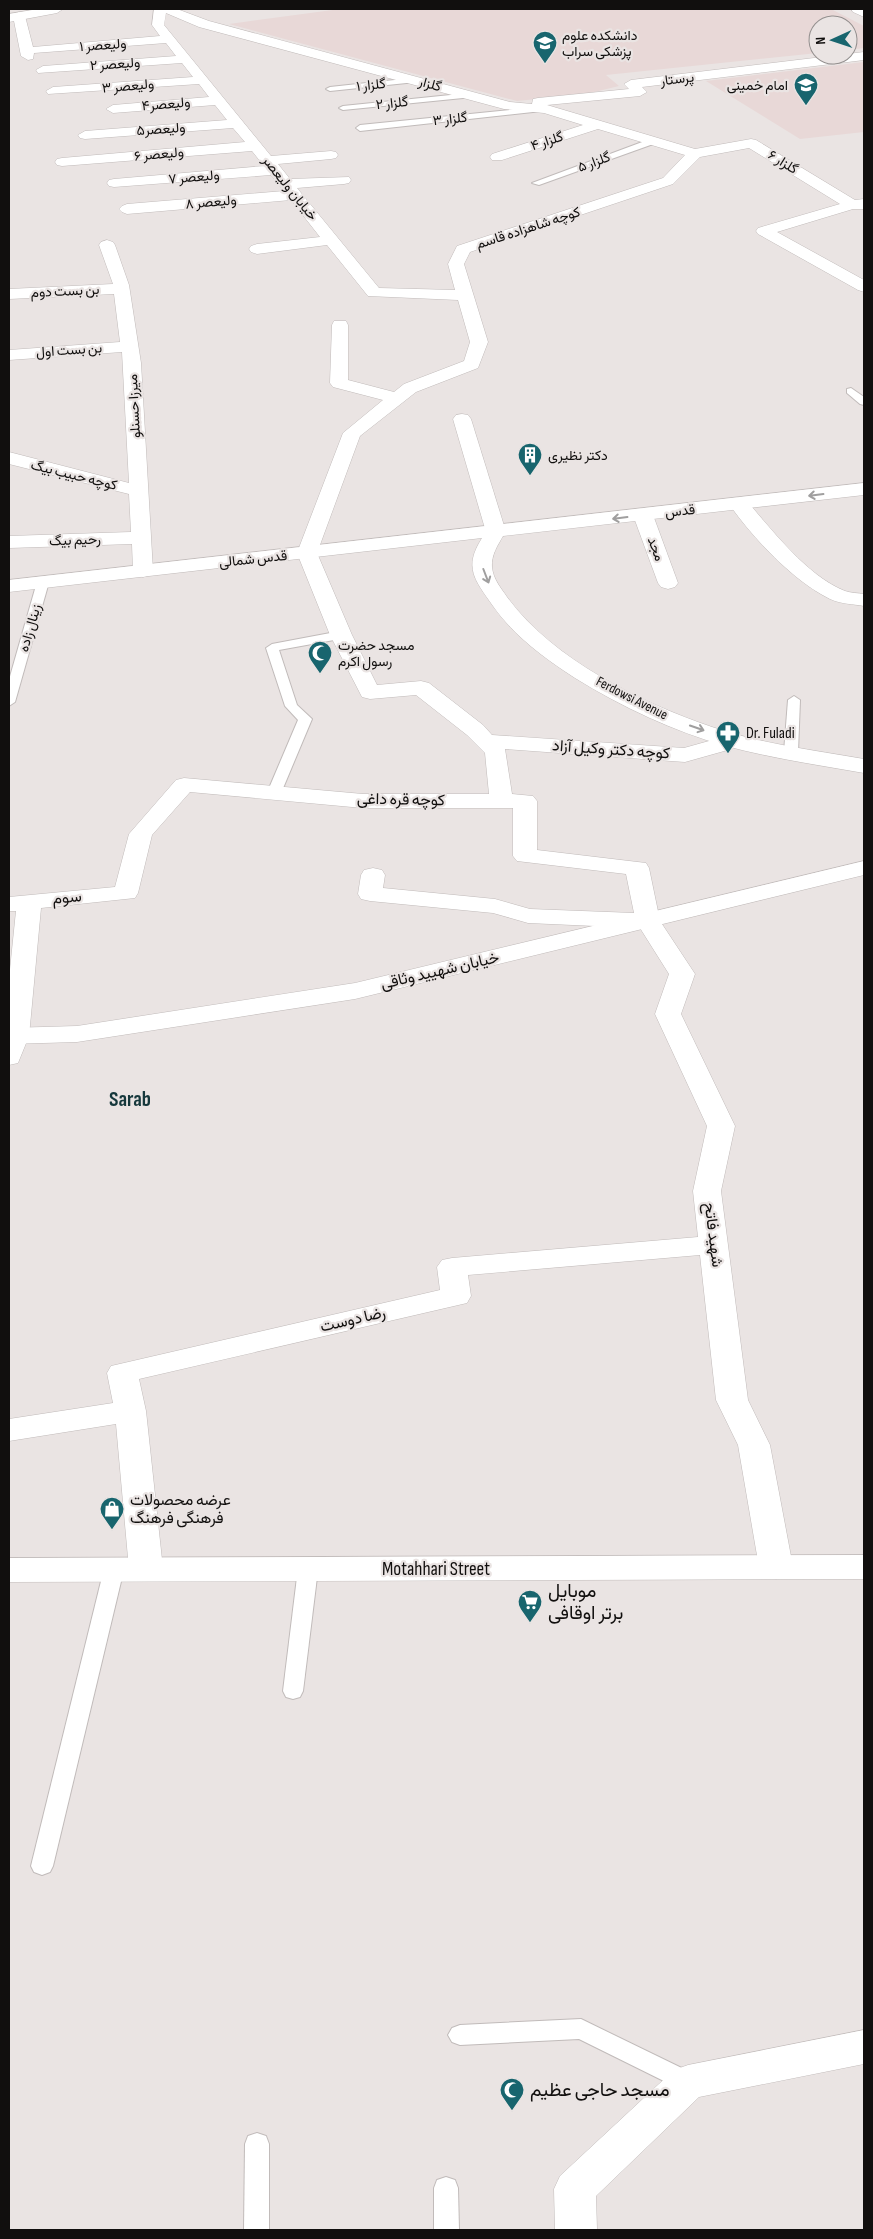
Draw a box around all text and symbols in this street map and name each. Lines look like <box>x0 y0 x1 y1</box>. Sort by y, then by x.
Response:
north arrow <box>808 15 858 65</box>
place label: دانشکده علوم پزشکی سراب <box>562 27 638 61</box>
school or university icon: دانشکده علوم پزشکی سراب <box>532 30 558 64</box>
street label: ولیعصر ۱ <box>79 35 127 55</box>
text: N <box>812 36 829 45</box>
street label: ولیعصر ۲ <box>89 54 141 74</box>
street label: پرستار <box>658 68 695 91</box>
school or university icon: امام خمینی <box>793 72 819 106</box>
street label: گلزار <box>416 73 443 95</box>
street label: ولیعصر ۳ <box>101 75 155 97</box>
street label: گلزار ۱ <box>355 75 387 95</box>
place label: امام خمینی <box>727 77 788 94</box>
street label: ولیعصر۴ <box>141 93 191 115</box>
street label: گلزار ۲ <box>375 93 409 113</box>
street label: گلزار ۳ <box>432 109 468 129</box>
street label: ولیعصر۵ <box>136 119 186 139</box>
street label: گلزار ۴ <box>528 128 566 154</box>
street label: ولیعصر ۶ <box>133 143 185 165</box>
street label: گلزار ۶ <box>765 146 801 178</box>
street label: گلزار ۵ <box>575 148 613 176</box>
street label: خیابان ولیعصر <box>258 151 321 224</box>
street label: ولیعصر ۷ <box>168 166 220 188</box>
street label: ولیعصر ۸ <box>185 191 237 213</box>
street label: کوچه شاهزاده قاسم <box>474 203 583 254</box>
street label: بن بست دوم <box>30 281 100 301</box>
street label: بن بست اول <box>35 339 103 362</box>
street label: میرزا حسنلو <box>124 374 144 438</box>
building icon: دکتر نظیری <box>517 442 543 476</box>
place label: دکتر نظیری <box>548 447 608 464</box>
street label: کوچه حبیب بیگ <box>29 456 119 495</box>
one-way arrow <box>808 490 824 500</box>
street label: قدس <box>664 501 696 521</box>
one-way arrow <box>612 513 628 523</box>
street label: رحیم بیگ <box>49 531 101 549</box>
street label: مجد <box>644 535 668 563</box>
street label: قدس شمالی <box>218 547 288 571</box>
one-way arrow <box>481 568 491 583</box>
street label: زینال زاده <box>15 602 46 654</box>
place label: مسجد حضرت رسول اکرم <box>338 637 414 671</box>
mosque icon: مسجد حضرت رسول اکرم <box>307 640 333 674</box>
street label: Ferdowsi Avenue <box>593 673 671 723</box>
pharmacy icon: Dr. Fuladi <box>715 720 741 754</box>
one-way arrow <box>689 724 704 733</box>
place label: Dr. Fuladi <box>746 724 795 743</box>
street label: کوچه دکتر وکیل آزاد <box>551 736 671 765</box>
street label: کوچه قره داغی <box>357 790 445 811</box>
street label: سوم <box>52 887 82 909</box>
street label: خیابان شهیید وثاقی <box>379 948 501 994</box>
district label: Sarab <box>109 1087 151 1112</box>
street label: شهید فاتح <box>699 1202 726 1268</box>
street label: رضا دوست <box>318 1303 388 1337</box>
place label: عرضه محصولات فرهنگی فرهنگ <box>130 1491 231 1528</box>
shop icon: عرضه محصولات فرهنگی فرهنگ <box>99 1496 125 1530</box>
street label: Motahhari Street <box>382 1558 490 1581</box>
place label: موبایل برتر اوقافی <box>548 1580 623 1625</box>
supermarket icon: موبایل برتر اوقافی <box>517 1589 543 1623</box>
mosque icon: مسجد حاجی عظیم <box>499 2077 525 2111</box>
place label: مسجد حاجی عظیم <box>530 2079 670 2102</box>

